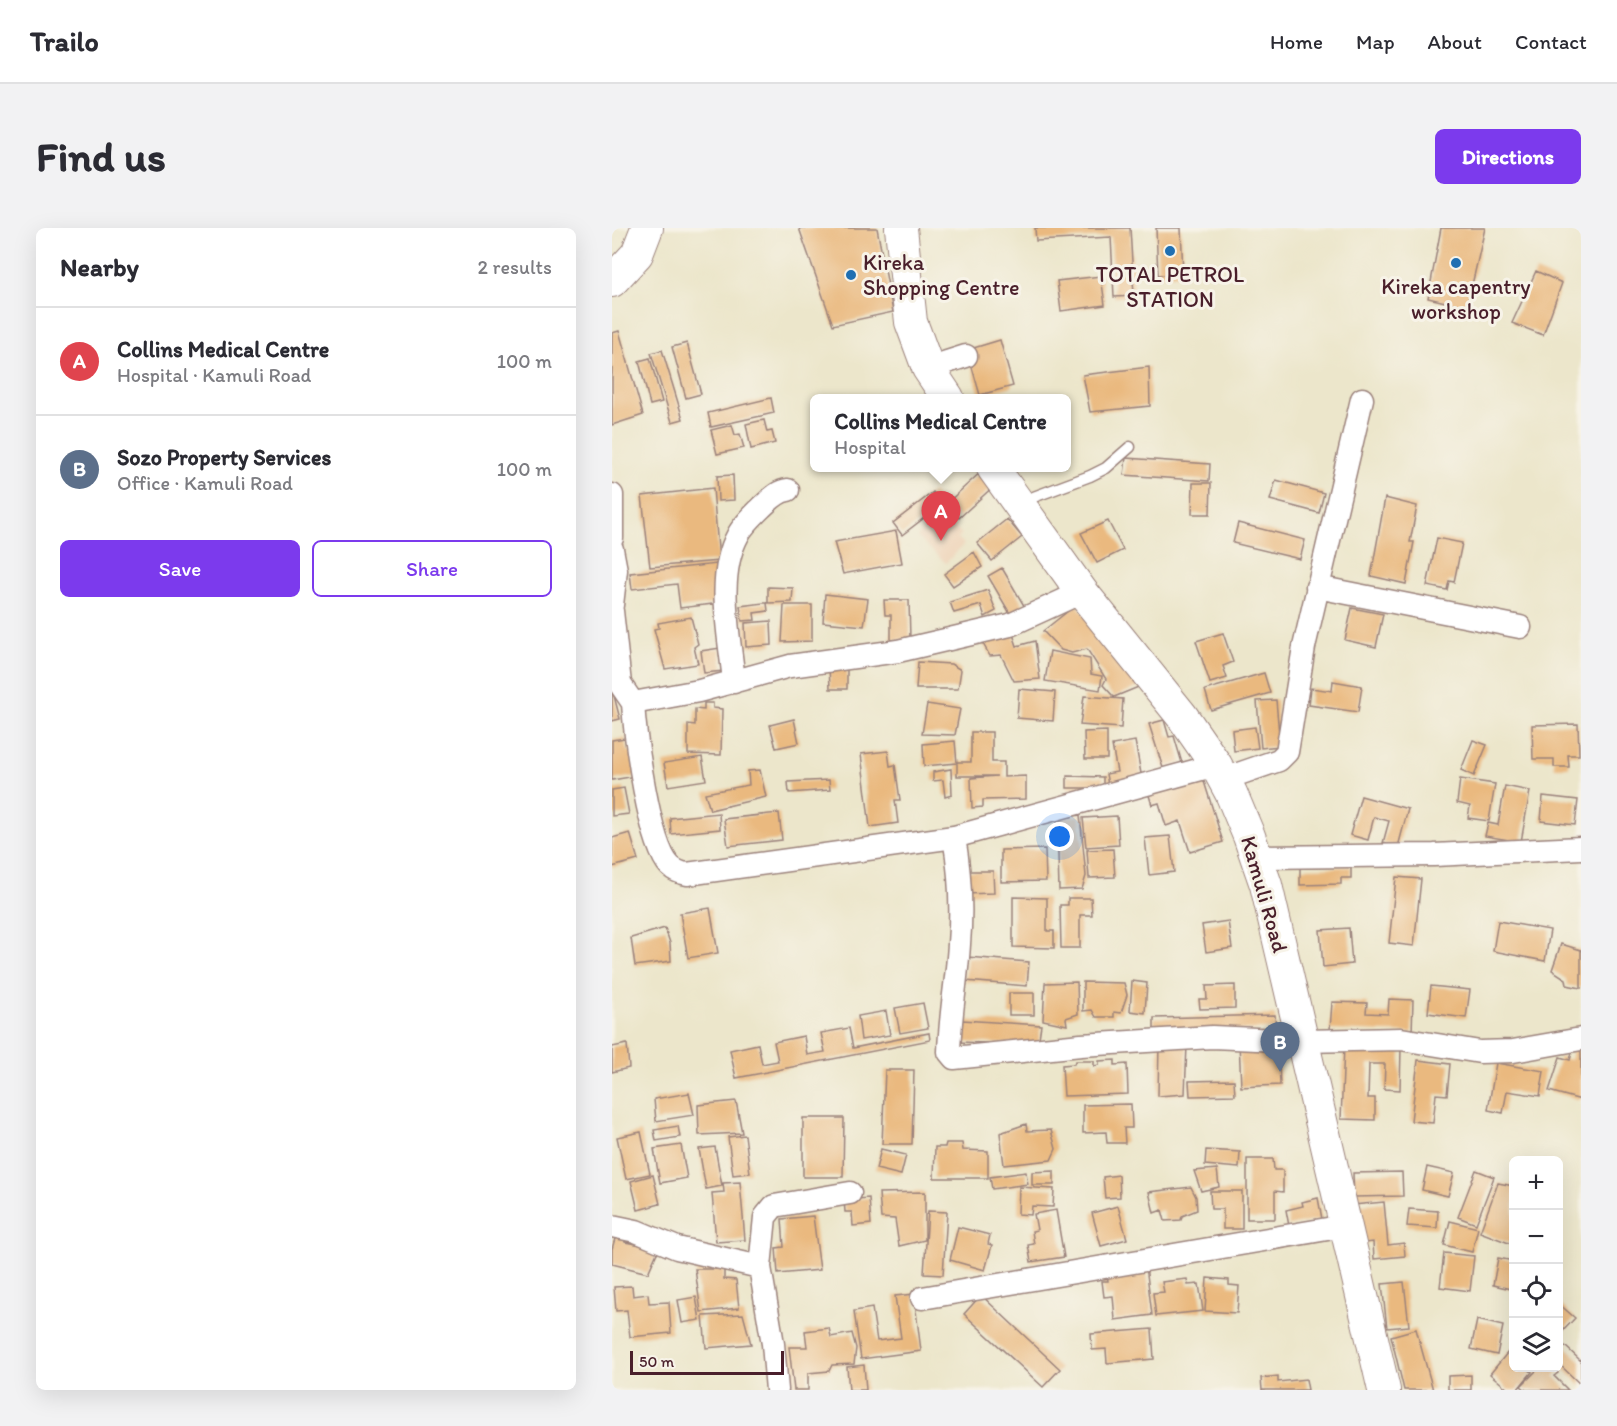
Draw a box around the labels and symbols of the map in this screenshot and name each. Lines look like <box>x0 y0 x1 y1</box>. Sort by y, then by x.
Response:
marker: TOTAL PETROL STATION <box>1163 244 1177 258</box>
place label: Kireka Shopping Centre <box>863 249 1019 301</box>
marker: Kireka capentry workshop <box>1449 256 1463 270</box>
place label: TOTAL PETROL STATION <box>1096 261 1244 313</box>
marker: Kireka Shopping Centre <box>844 268 858 282</box>
place label: Kireka capentry workshop <box>1381 273 1531 325</box>
pin: A <box>922 492 960 541</box>
your location <box>1045 822 1074 851</box>
street label: Kamuli Road <box>1235 833 1294 956</box>
pin: B <box>1260 1022 1300 1072</box>
scale bar <box>630 1348 784 1376</box>

